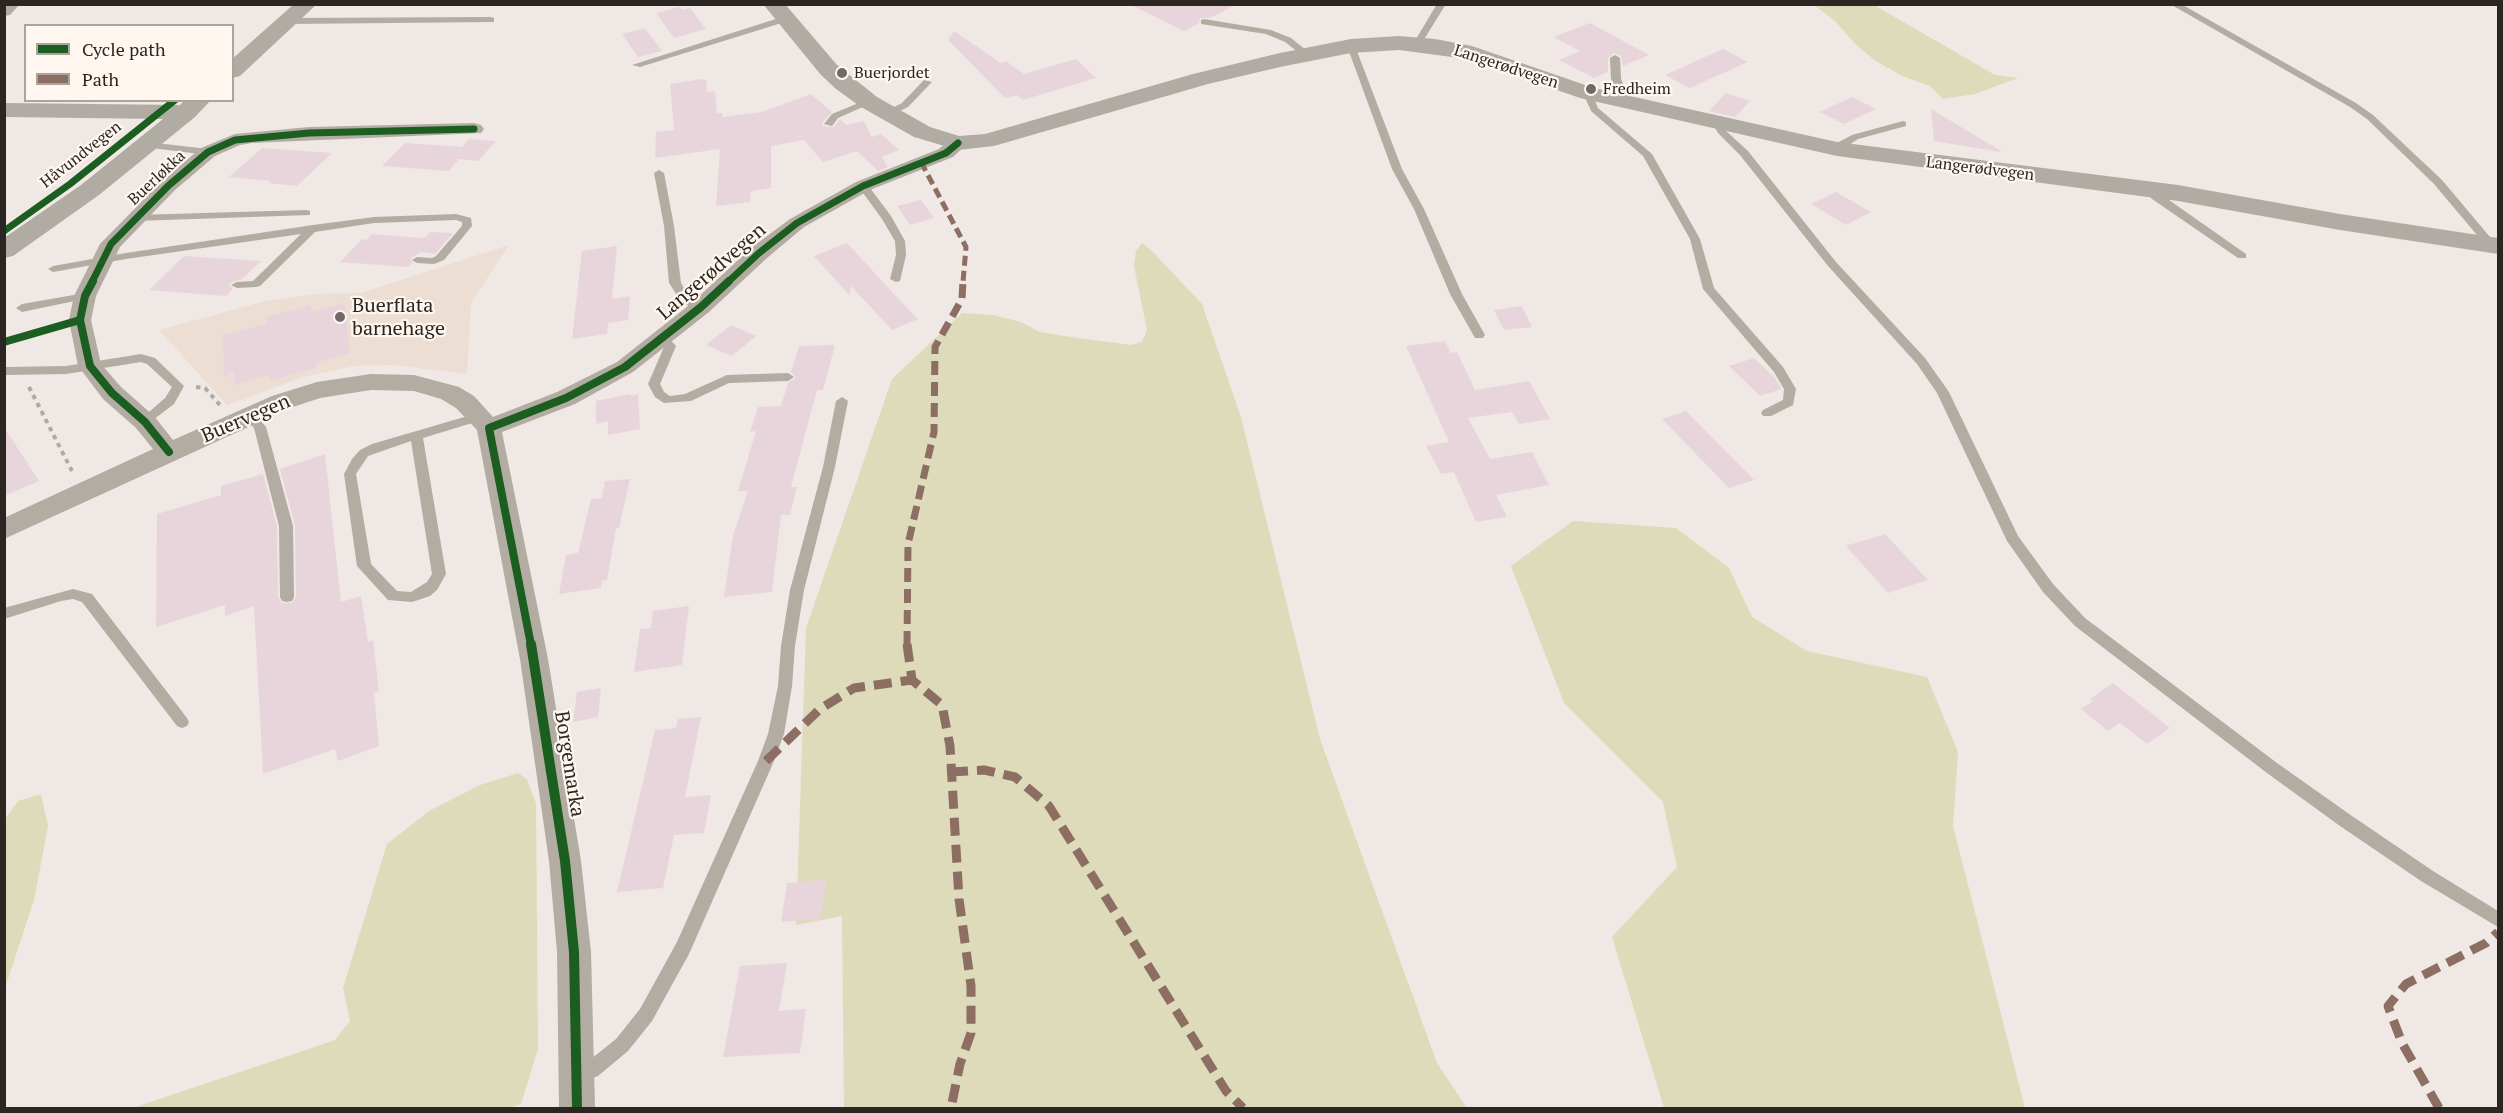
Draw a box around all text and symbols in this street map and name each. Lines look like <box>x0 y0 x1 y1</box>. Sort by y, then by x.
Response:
legend <box>24 24 234 102</box>
text: Cycle path <box>82 37 166 61</box>
street label: Langerødvegen <box>1451 41 1561 93</box>
place label: Buerjordet <box>854 63 930 83</box>
marker: Buerjordet <box>835 66 849 80</box>
text: Path <box>82 67 119 91</box>
place label: Fredheim <box>1603 79 1671 99</box>
marker: Fredheim <box>1584 82 1598 96</box>
street label: Håvundvegen <box>37 117 125 193</box>
street label: Buerløkka <box>124 147 190 209</box>
street label: Langerødvegen <box>1925 153 2035 185</box>
street label: Langerødvegen <box>653 218 771 326</box>
place label: Buerflata barnehage <box>352 294 445 341</box>
marker: Buerflata barnehage <box>333 310 347 324</box>
street label: Buervegen <box>198 390 294 448</box>
street label: Borgemarka <box>549 709 589 819</box>

